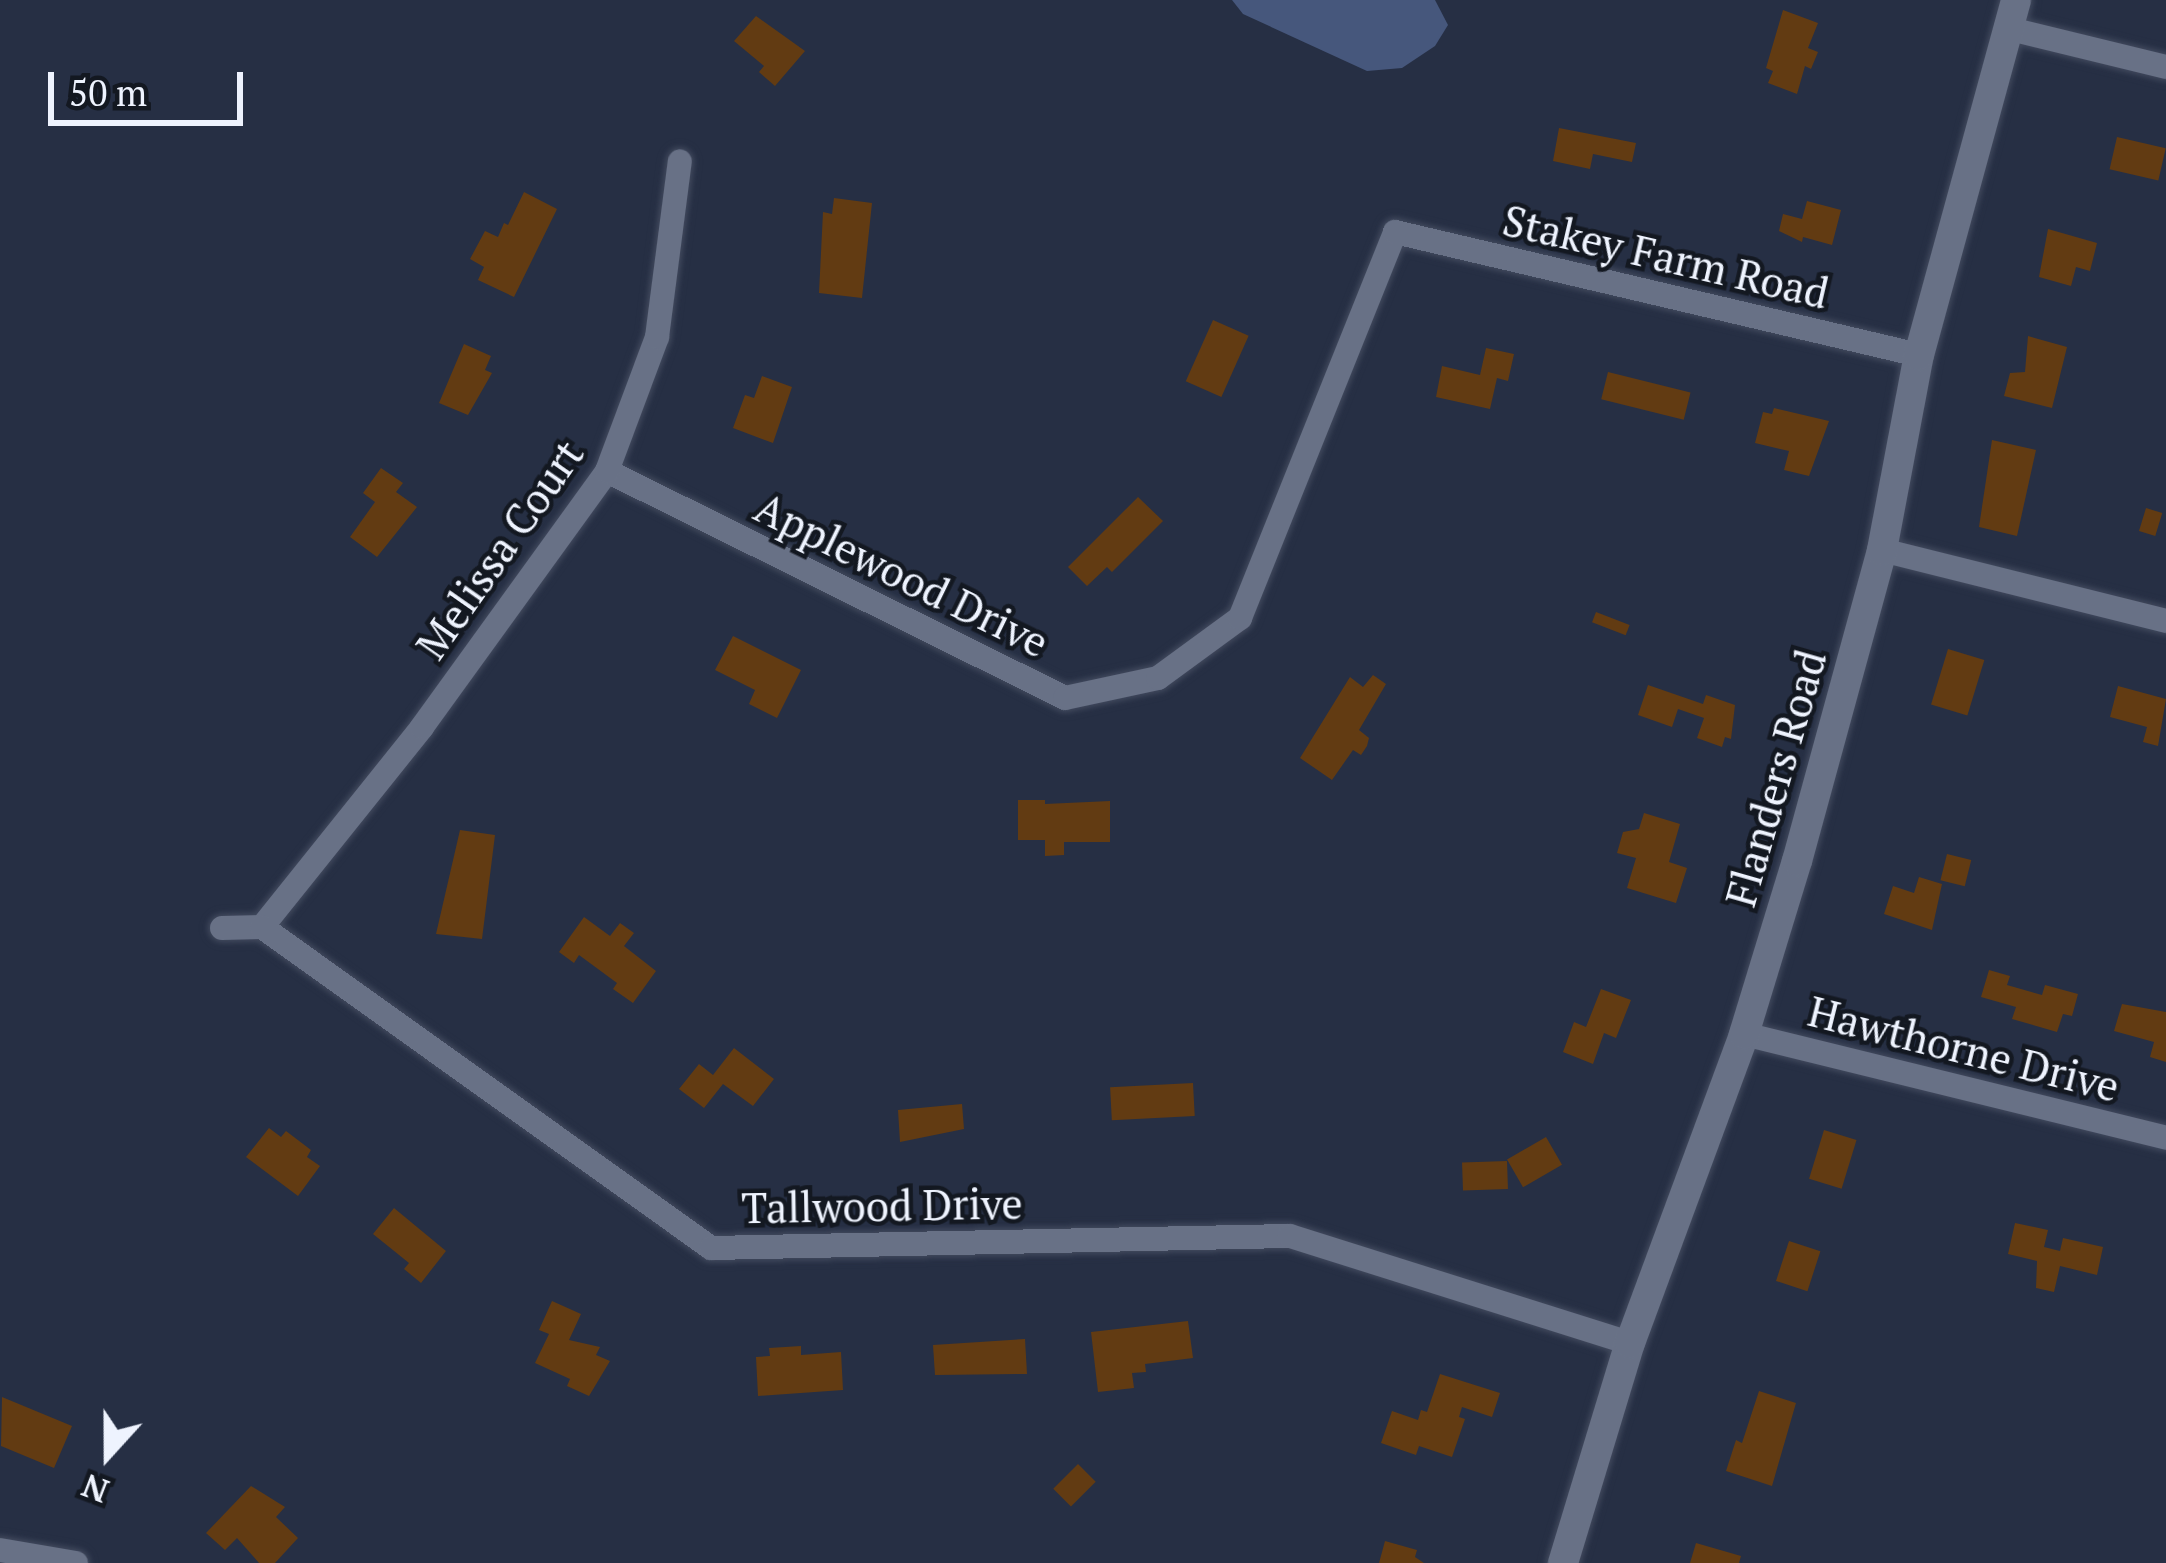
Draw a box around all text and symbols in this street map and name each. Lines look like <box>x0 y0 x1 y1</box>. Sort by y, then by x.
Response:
scale bar <box>54 48 249 122</box>
text: 50 m <box>69 69 147 116</box>
street label: Stakey Farm Road <box>1498 194 1834 318</box>
street label: Melissa Court <box>405 430 593 668</box>
street label: Applewood Drive <box>747 481 1057 667</box>
street label: Flanders Road <box>1714 644 1836 912</box>
street label: Hawthorne Drive <box>1803 985 2125 1111</box>
street label: Tallwood Drive <box>741 1177 1023 1233</box>
north arrow <box>48 1395 168 1515</box>
text: N <box>76 1465 114 1514</box>

